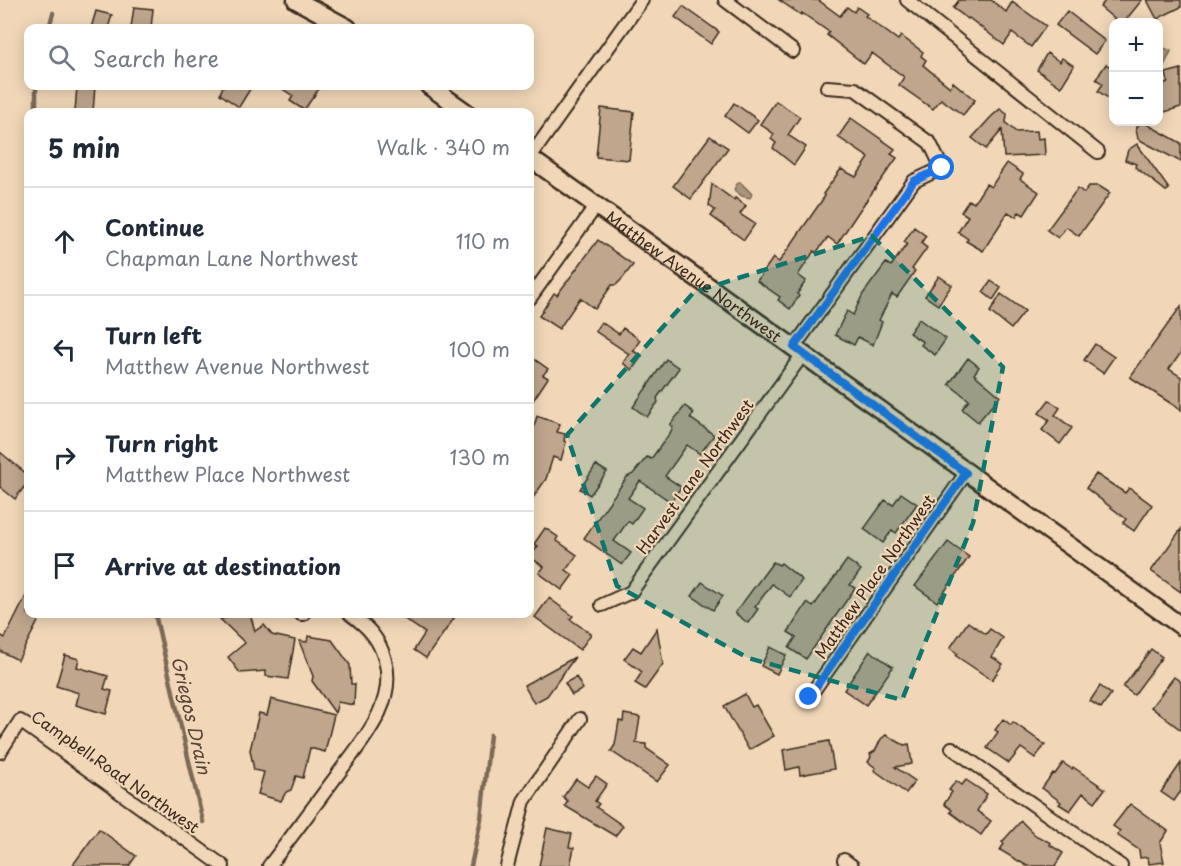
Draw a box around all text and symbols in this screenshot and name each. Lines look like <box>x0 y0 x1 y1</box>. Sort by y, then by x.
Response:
map controls <box>1109 18 1163 126</box>
button: + <box>1109 18 1163 72</box>
search box <box>24 24 534 90</box>
icon: search <box>45 41 78 74</box>
text: Search here <box>93 41 219 74</box>
button: − <box>1109 72 1163 126</box>
text: 5 min <box>48 128 120 167</box>
text: Walk · 340 m <box>377 132 510 162</box>
route start <box>928 154 954 180</box>
street label: Matthew Avenue Northwest <box>601 204 787 347</box>
text: Continue <box>105 210 204 243</box>
icon: ahead <box>48 225 81 258</box>
text: 110 m <box>456 226 510 256</box>
text: Chapman Lane Northwest <box>105 243 358 273</box>
text: Turn left <box>105 318 202 351</box>
icon: left <box>48 333 81 366</box>
text: 100 m <box>449 334 510 364</box>
text: Matthew Avenue Northwest <box>105 351 369 381</box>
street label: Harvest Lane Northwest <box>629 394 759 558</box>
text: Turn right <box>105 426 218 459</box>
icon: right <box>48 441 81 474</box>
text: 130 m <box>450 442 510 472</box>
text: Matthew Place Northwest <box>105 459 350 489</box>
street label: Matthew Place Northwest <box>808 489 940 663</box>
icon: arrive <box>48 549 81 582</box>
text: Arrive at destination <box>105 549 341 582</box>
water label: Griegos Drain <box>165 653 219 778</box>
route end <box>795 683 821 709</box>
street label: Campbell Road Northwest <box>27 704 205 838</box>

